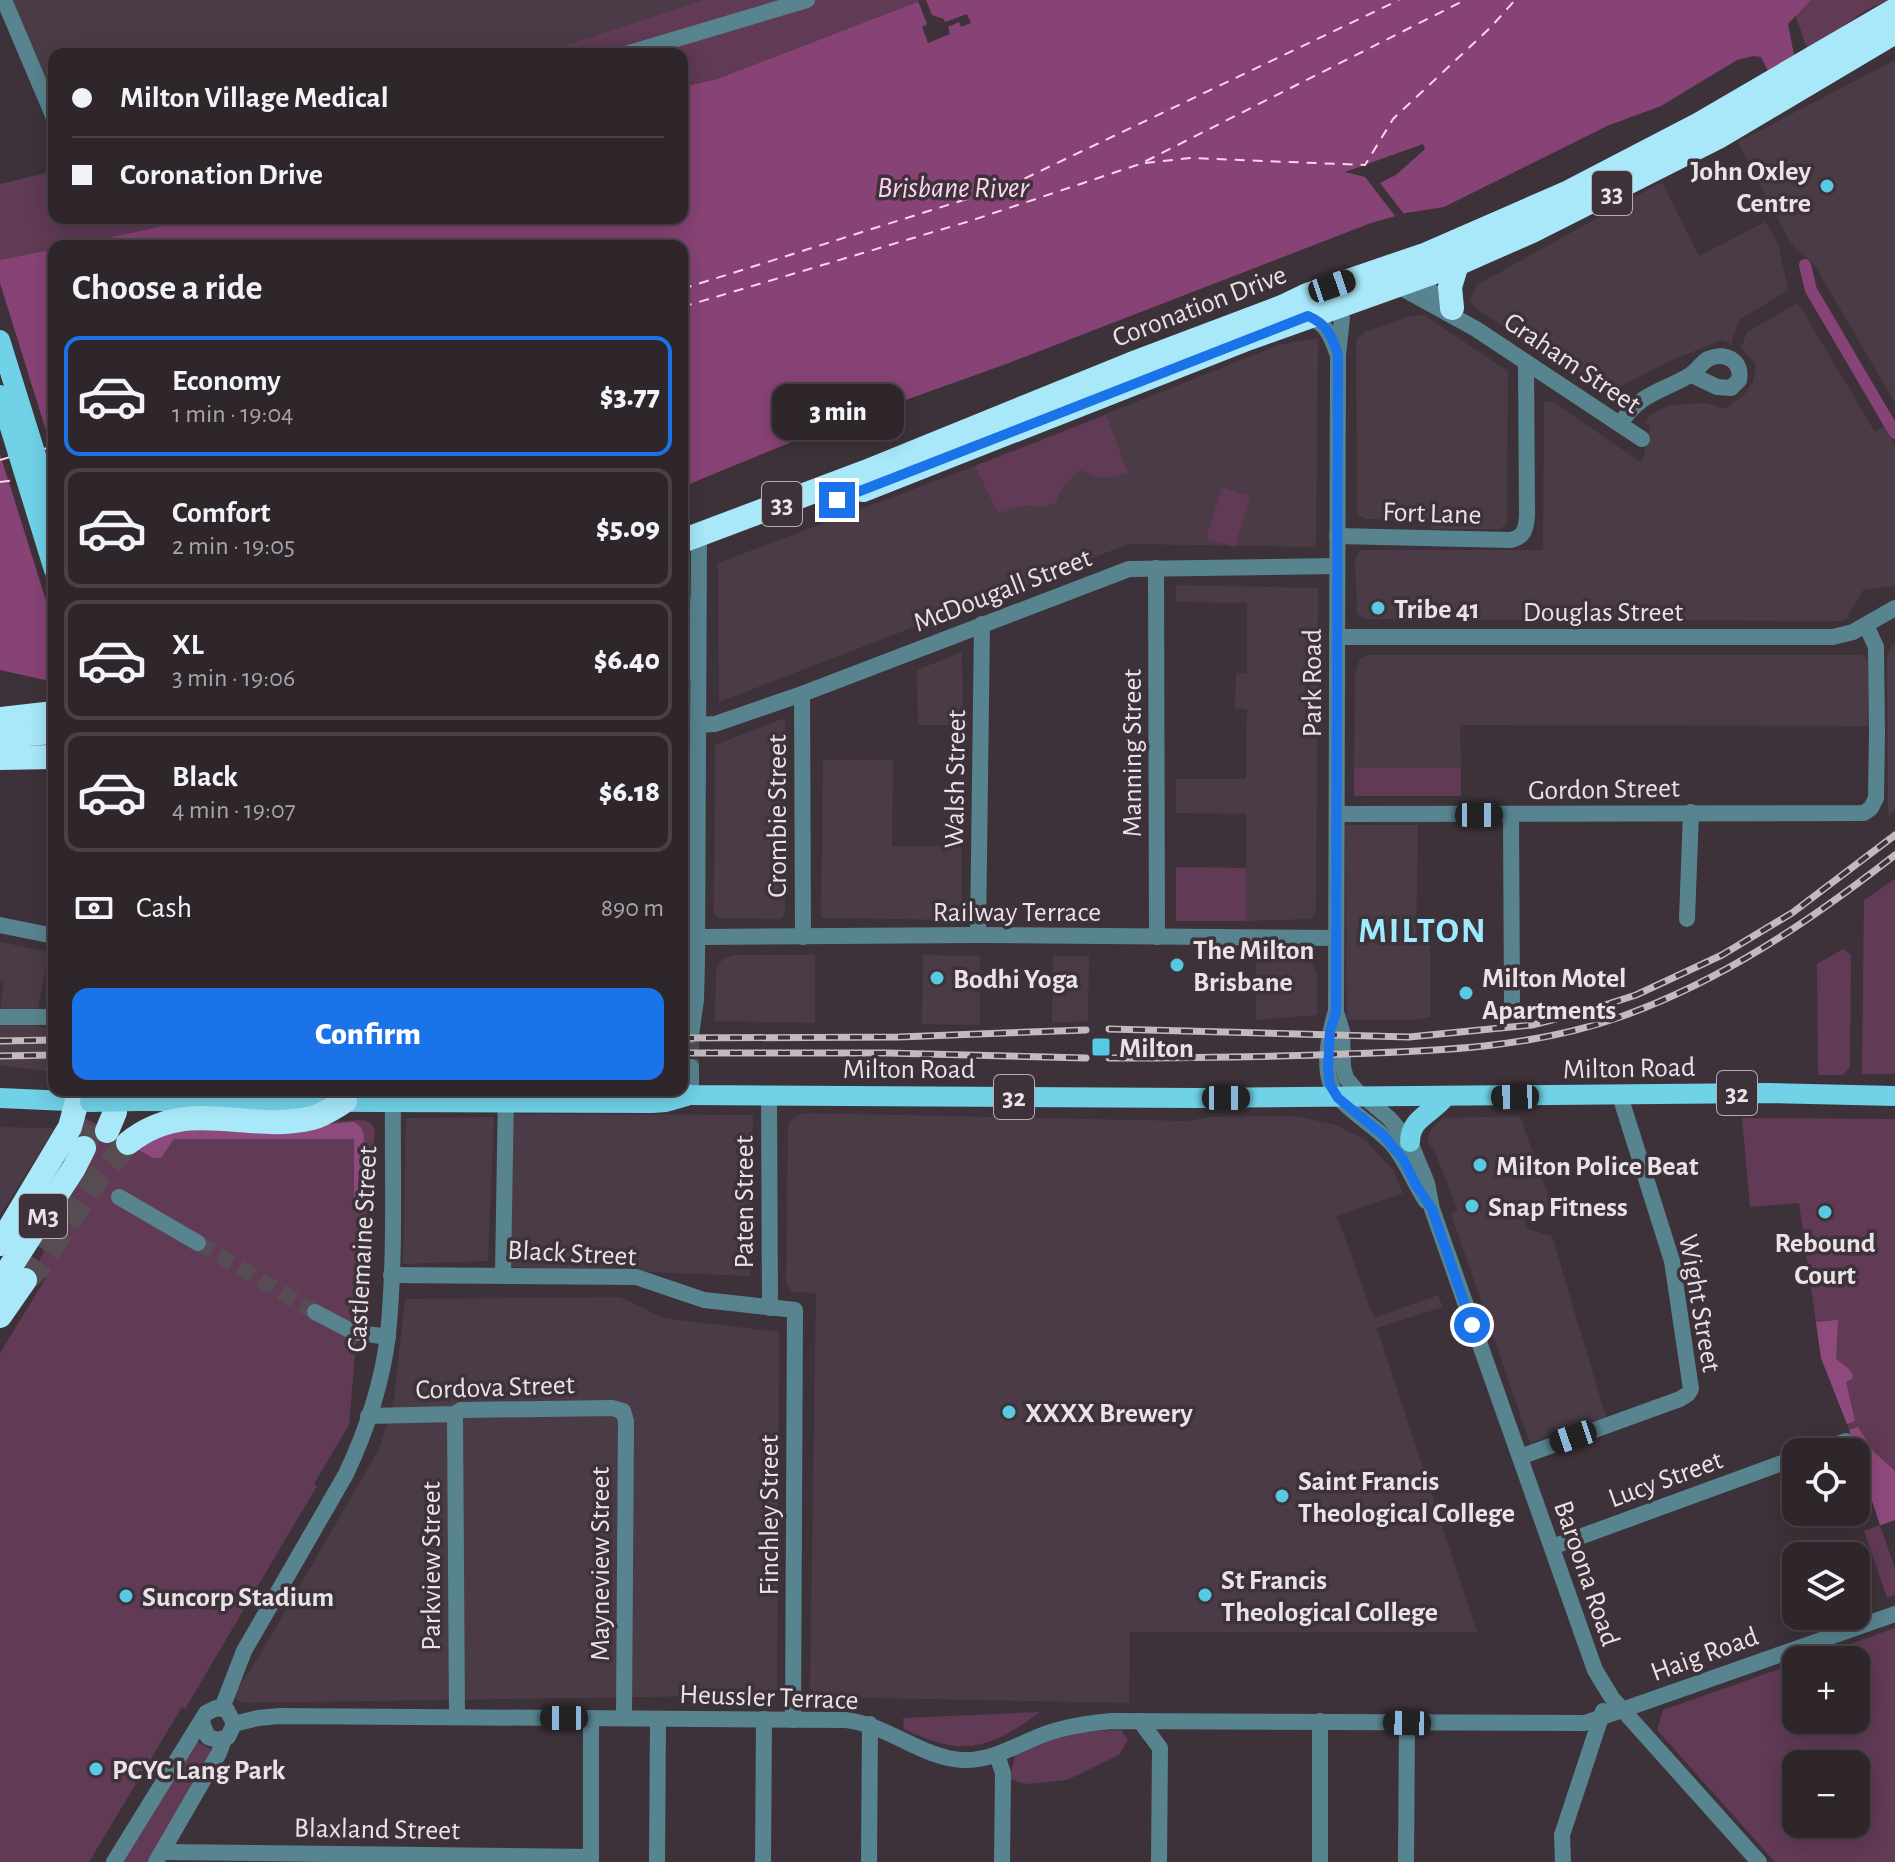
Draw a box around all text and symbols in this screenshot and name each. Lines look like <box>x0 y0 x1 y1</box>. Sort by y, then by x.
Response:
text: Milton Village Medical <box>120 83 389 113</box>
place label: John Oxley Centre <box>1691 158 1811 218</box>
text: Coronation Drive <box>120 160 323 190</box>
road number: 33 <box>1592 171 1632 215</box>
water label: Brisbane River <box>877 173 1030 203</box>
marker: John Oxley Centre <box>1818 177 1836 195</box>
street label: Coronation Drive <box>1109 261 1291 353</box>
car <box>1305 267 1359 305</box>
text: Choose a ride <box>72 270 262 306</box>
street label: Graham Street <box>1499 308 1645 420</box>
icon: car <box>76 360 148 432</box>
text: Economy <box>172 366 281 396</box>
text: $3.77 <box>600 381 660 411</box>
callout: 3 min <box>771 384 903 440</box>
text: 3 min <box>809 399 867 425</box>
text: 1 min · 19:04 <box>172 401 294 427</box>
road number: 33 <box>762 482 802 526</box>
route end <box>819 482 855 518</box>
icon: car <box>76 492 148 564</box>
text: Comfort <box>172 498 271 528</box>
street label: Fort Lane <box>1382 498 1482 530</box>
text: $5.09 <box>596 513 660 543</box>
text: 2 min · 19:05 <box>172 533 295 559</box>
street label: McDougall Street <box>910 544 1096 638</box>
place label: Tribe 41 <box>1394 596 1480 624</box>
marker: Tribe 41 <box>1369 599 1387 617</box>
street label: Douglas Street <box>1523 599 1683 627</box>
icon: car <box>76 624 148 696</box>
street label: Park Road <box>1299 629 1327 737</box>
text: XL <box>172 630 204 660</box>
text: $6.40 <box>594 645 660 675</box>
text: 3 min · 19:06 <box>172 665 295 691</box>
street label: Manning Street <box>1119 669 1147 837</box>
street label: Walsh Street <box>941 709 971 849</box>
street label: Crombie Street <box>764 734 792 898</box>
icon: car <box>76 756 148 828</box>
text: Black <box>172 762 238 792</box>
street label: Gordon Street <box>1528 775 1680 805</box>
text: $6.18 <box>599 777 660 807</box>
text: 4 min · 19:07 <box>172 797 296 823</box>
car <box>1455 803 1503 827</box>
icon: cash <box>72 886 116 930</box>
text: Cash <box>136 893 192 923</box>
text: 890 m <box>601 895 664 921</box>
street label: Railway Terrace <box>933 899 1101 927</box>
district label: MILTON <box>1358 913 1488 949</box>
place label: The Milton Brisbane <box>1193 937 1314 997</box>
marker: The Milton Brisbane <box>1168 956 1186 974</box>
place label: Milton Motel Apartments <box>1482 965 1626 1025</box>
place label: Bodhi Yoga <box>953 966 1079 994</box>
marker: Bodhi Yoga <box>928 969 946 987</box>
marker: Milton Motel Apartments <box>1457 984 1475 1002</box>
button: Confirm <box>72 988 664 1080</box>
place label: Milton <box>1119 1035 1194 1063</box>
marker: Milton <box>1090 1036 1112 1058</box>
street label: Milton Road <box>1563 1054 1696 1084</box>
street label: Milton Road <box>843 1056 975 1084</box>
road number: 32 <box>1717 1071 1757 1115</box>
road number: 32 <box>994 1075 1034 1119</box>
car <box>1491 1085 1539 1109</box>
car <box>1202 1086 1250 1110</box>
street label: Paten Street <box>731 1135 759 1269</box>
street label: Castlemaine Street <box>344 1145 382 1353</box>
place label: Milton Police Beat <box>1496 1153 1699 1181</box>
marker: Milton Police Beat <box>1471 1156 1489 1174</box>
road number: M3 <box>19 1194 67 1238</box>
place label: Snap Fitness <box>1488 1194 1628 1222</box>
marker: Snap Fitness <box>1463 1197 1481 1215</box>
marker: Rebound Court <box>1816 1203 1834 1221</box>
place label: Rebound Court <box>1774 1230 1876 1290</box>
street label: Wight Street <box>1673 1232 1725 1375</box>
street label: Black Street <box>507 1237 637 1271</box>
route start <box>1454 1307 1490 1343</box>
street label: Cordova Street <box>415 1371 575 1405</box>
place label: XXXX Brewery <box>1025 1400 1193 1428</box>
marker: XXXX Brewery <box>1000 1403 1018 1421</box>
car <box>1546 1418 1600 1456</box>
street label: Finchley Street <box>756 1434 784 1596</box>
map controls <box>1782 1438 1870 1838</box>
button: locate <box>1782 1438 1870 1526</box>
street label: Lucy Street <box>1605 1446 1727 1513</box>
street label: Mayneview Street <box>587 1467 615 1661</box>
place label: Saint Francis Theological College <box>1298 1468 1515 1528</box>
street label: Parkview Street <box>418 1481 446 1651</box>
marker: Saint Francis Theological College <box>1273 1487 1291 1505</box>
street label: Baroona Road <box>1548 1497 1624 1650</box>
button: layers <box>1782 1542 1870 1630</box>
place label: St Francis Theological College <box>1221 1567 1438 1627</box>
place label: Suncorp Stadium <box>142 1584 334 1612</box>
marker: St Francis Theological College <box>1196 1586 1214 1604</box>
marker: Suncorp Stadium <box>117 1587 135 1605</box>
street label: Haig Road <box>1647 1623 1762 1687</box>
button: + <box>1782 1646 1870 1734</box>
street label: Heussler Terrace <box>679 1681 859 1715</box>
car <box>540 1706 588 1730</box>
car <box>1383 1711 1431 1735</box>
button: − <box>1782 1750 1870 1838</box>
place label: PCYC Lang Park <box>112 1757 285 1785</box>
marker: PCYC Lang Park <box>87 1760 105 1778</box>
street label: Blaxland Street <box>294 1815 460 1845</box>

